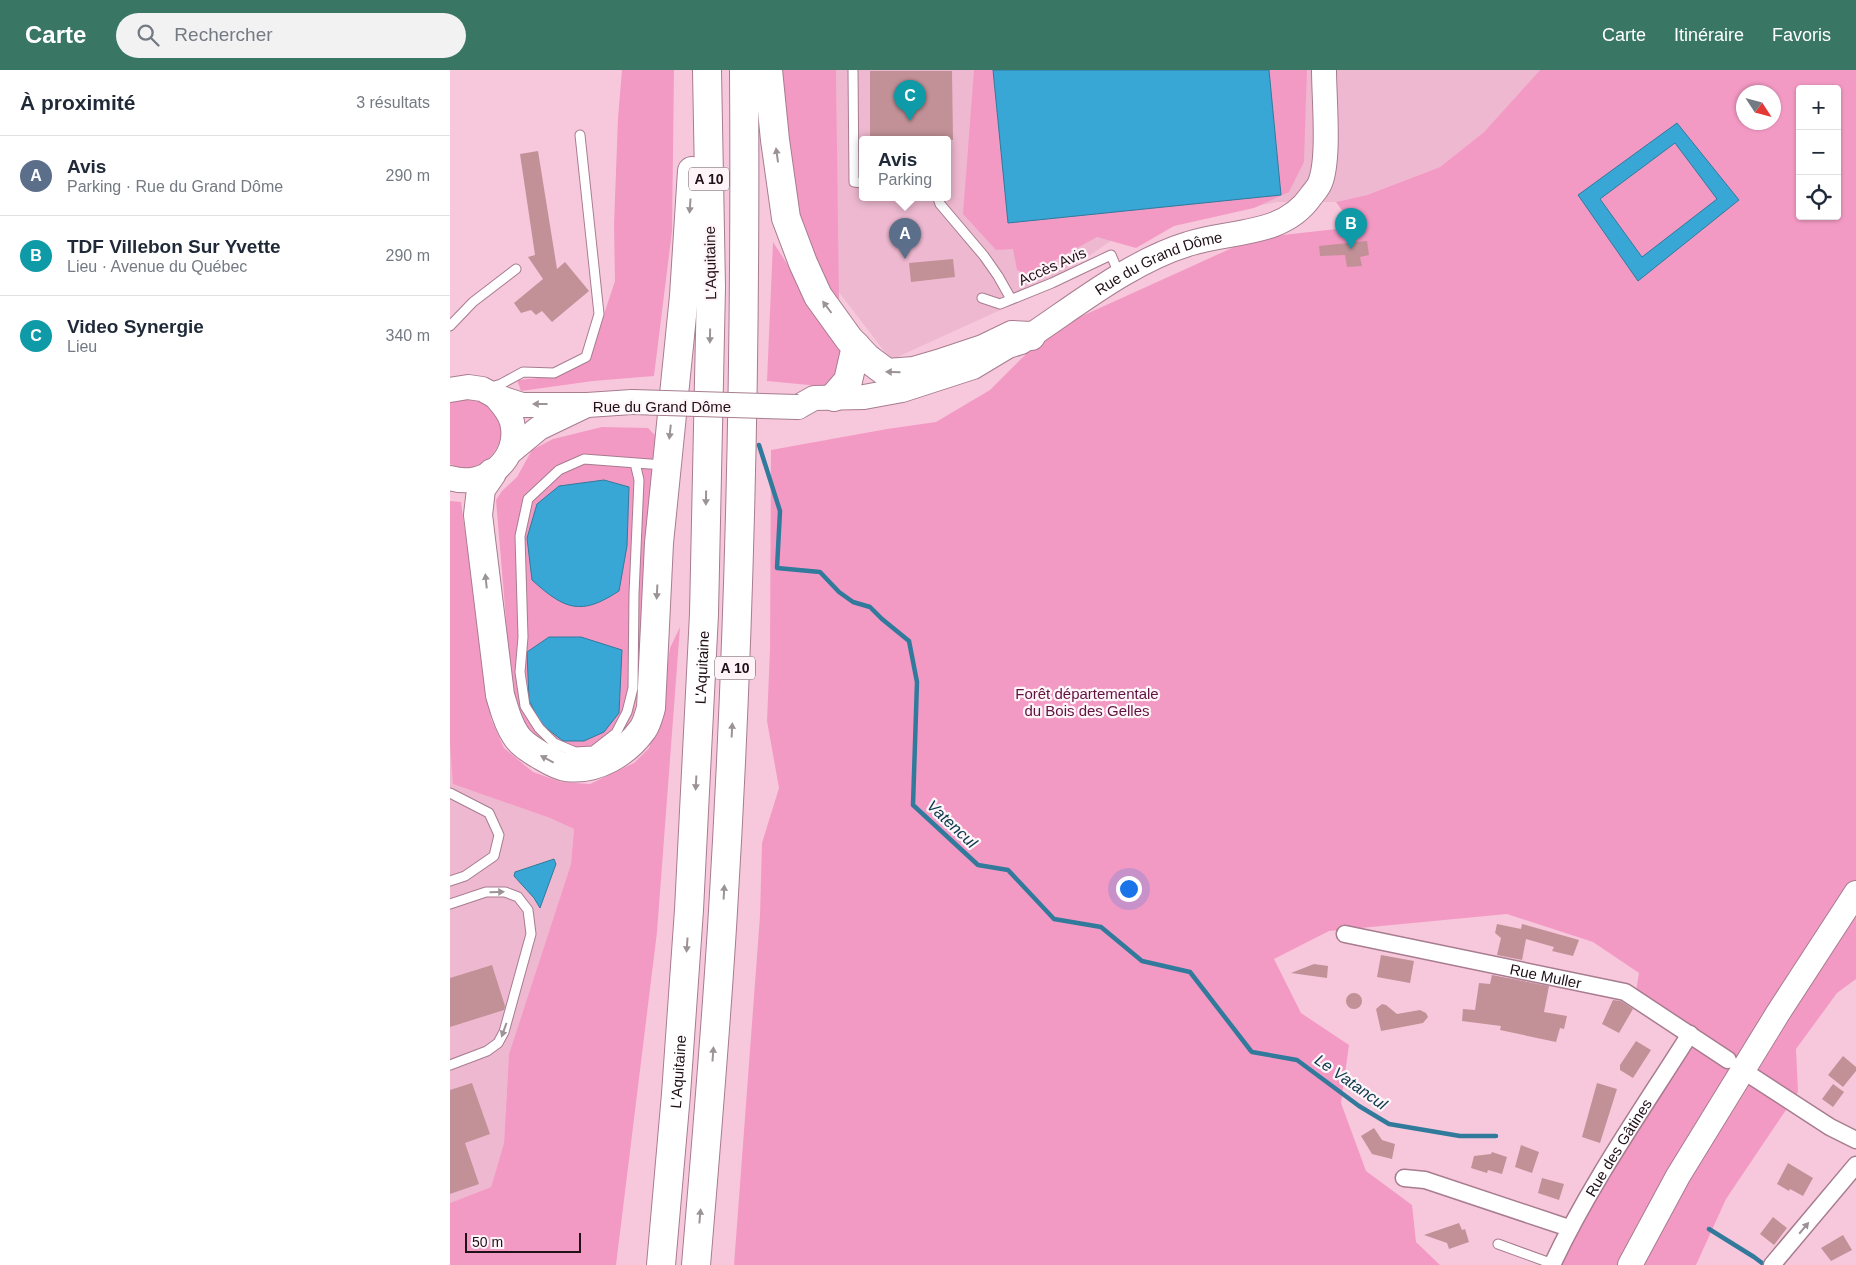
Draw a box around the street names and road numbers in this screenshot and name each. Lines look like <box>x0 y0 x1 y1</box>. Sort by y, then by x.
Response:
road number: A 10 <box>689 168 729 190</box>
street label: L'Aquitaine <box>701 226 719 300</box>
street label: Rue du Grand Dôme <box>1091 228 1223 298</box>
street label: Accès Avis <box>1016 244 1088 288</box>
street label: Rue du Grand Dôme <box>593 398 731 415</box>
street label: L'Aquitaine <box>691 630 712 705</box>
road number: A 10 <box>715 656 755 680</box>
street label: Rue Muller <box>1508 960 1583 991</box>
street label: L'Aquitaine <box>666 1034 689 1109</box>
street label: Rue des Gâtines <box>1581 1095 1655 1199</box>

